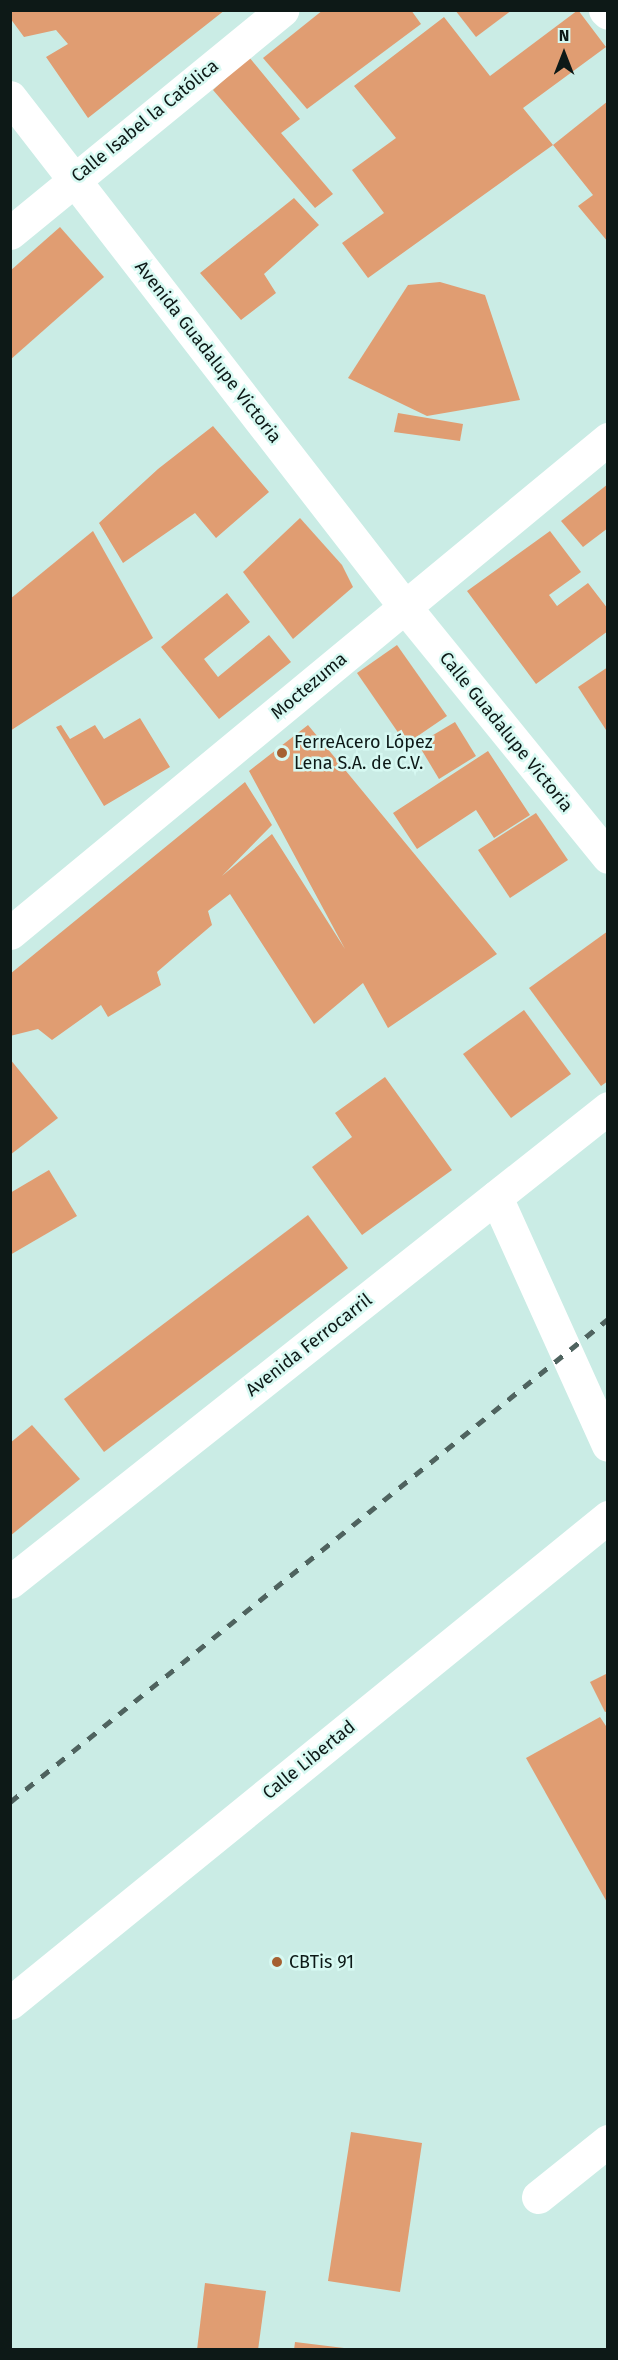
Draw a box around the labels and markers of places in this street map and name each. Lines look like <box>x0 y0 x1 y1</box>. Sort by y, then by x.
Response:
place label: FerreAcero López Lena S.A. de C.V. <box>294 732 433 774</box>
marker: FerreAcero López Lena S.A. de C.V. <box>275 746 289 760</box>
place label: CBTis 91 <box>289 1951 354 1973</box>
marker: CBTis 91 <box>270 1955 284 1969</box>

